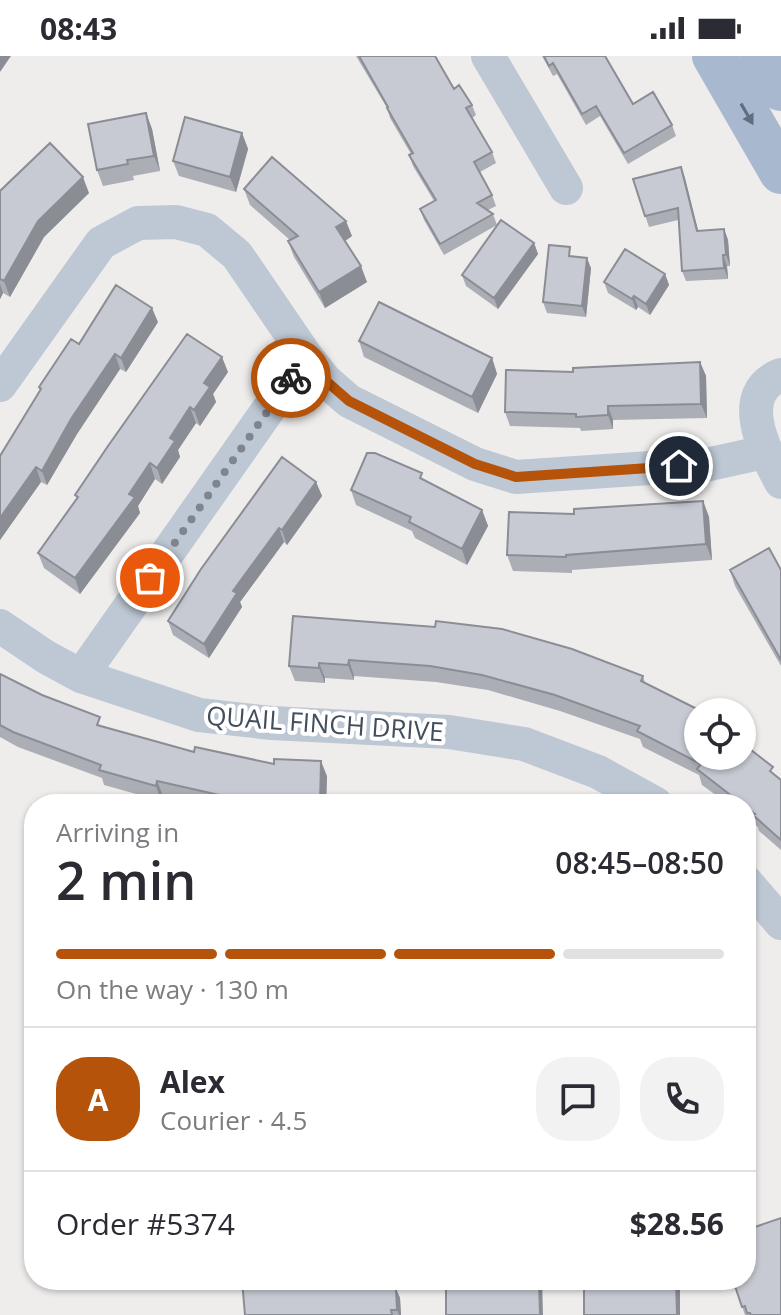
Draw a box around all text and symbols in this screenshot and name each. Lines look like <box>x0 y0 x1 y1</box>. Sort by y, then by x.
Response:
text: 08:43 <box>40 8 117 49</box>
one-way arrow <box>740 103 754 125</box>
courier <box>251 338 331 418</box>
icon: bike <box>269 356 313 400</box>
pin <box>645 432 713 500</box>
icon: home <box>657 444 701 488</box>
pin <box>116 544 184 612</box>
icon: bag <box>128 556 172 600</box>
street label: QUAIL FINCH DRIVE <box>205 697 445 749</box>
map controls <box>684 698 756 770</box>
button: locate <box>684 698 756 770</box>
text: Arriving in <box>56 814 179 850</box>
text: 08:45–08:50 <box>555 842 724 883</box>
text: 2 min <box>56 844 196 915</box>
text: On the way · 130 m <box>56 971 289 1007</box>
button: chat <box>536 1057 620 1141</box>
button: phone <box>640 1057 724 1141</box>
text: Alex <box>160 1061 225 1102</box>
text: A <box>88 1079 108 1120</box>
text: Courier · 4.5 <box>160 1102 307 1138</box>
text: Order #5374 <box>56 1203 235 1244</box>
text: $28.56 <box>630 1203 724 1244</box>

